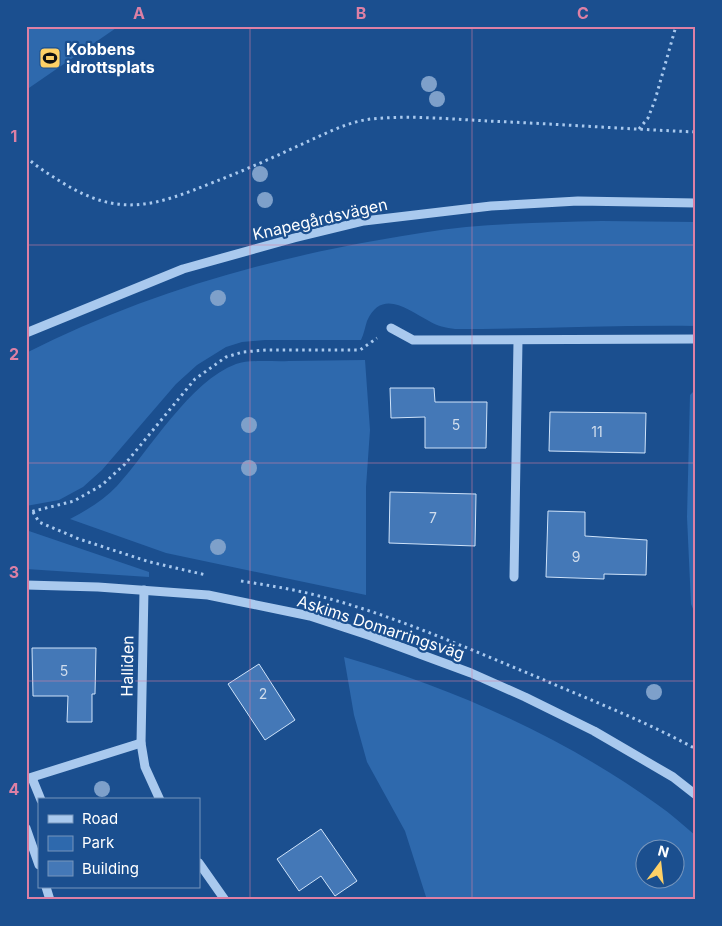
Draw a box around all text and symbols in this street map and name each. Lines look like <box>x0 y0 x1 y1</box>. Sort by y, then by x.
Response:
text: A <box>133 3 145 23</box>
text: B <box>356 3 366 23</box>
text: C <box>577 3 589 23</box>
place label: Kobbens idrottsplats <box>66 39 155 77</box>
sports icon: Kobbens idrottsplats <box>38 46 62 70</box>
text: 1 <box>11 126 17 146</box>
street label: Knapegårdsvägen <box>251 194 389 244</box>
text: 2 <box>9 344 19 364</box>
house number: 5 <box>452 416 460 433</box>
house number: 11 <box>591 423 603 440</box>
house number: 7 <box>429 509 437 526</box>
house number: 9 <box>572 548 580 565</box>
text: 3 <box>9 562 19 582</box>
street label: Askims Domarringsväg <box>295 590 467 664</box>
street label: Halliden <box>116 635 138 697</box>
house number: 5 <box>60 662 68 679</box>
house number: 2 <box>259 685 267 702</box>
text: 4 <box>9 779 20 799</box>
legend <box>38 798 200 888</box>
text: Road <box>82 809 118 828</box>
text: Park <box>82 833 115 852</box>
north arrow <box>634 838 684 888</box>
text: N <box>656 841 671 861</box>
text: Building <box>82 859 139 878</box>

